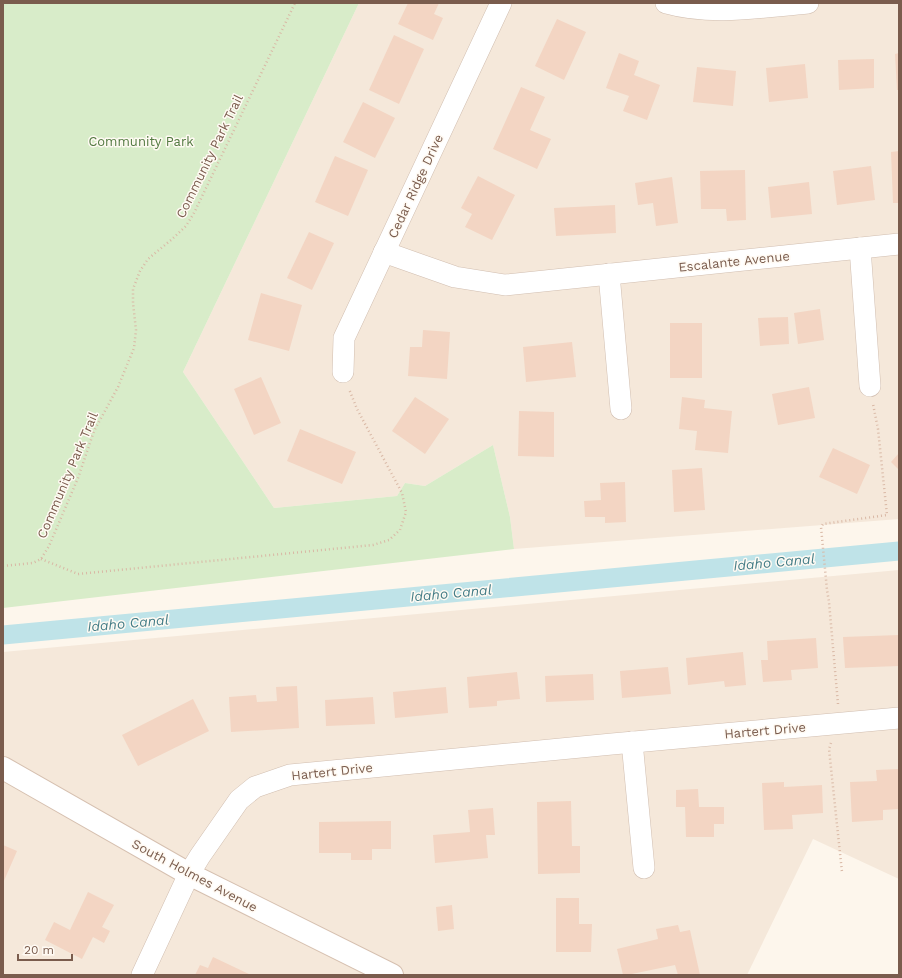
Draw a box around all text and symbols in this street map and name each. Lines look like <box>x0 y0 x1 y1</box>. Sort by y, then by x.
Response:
street label: Community Park Trail <box>173 92 246 221</box>
street label: Cedar Ridge Drive <box>385 132 446 240</box>
park label: Community Park <box>88 134 194 149</box>
street label: Escalante Avenue <box>678 248 790 275</box>
street label: Community Park Trail <box>34 410 101 541</box>
water label: Idaho Canal <box>733 550 815 574</box>
water label: Idaho Canal <box>410 581 492 605</box>
water label: Idaho Canal <box>87 611 169 635</box>
street label: Hartert Drive <box>724 719 806 742</box>
street label: Hartert Drive <box>291 760 374 783</box>
street label: South Holmes Avenue <box>129 836 260 915</box>
scale bar <box>18 936 72 962</box>
text: 20 m <box>24 943 54 957</box>

